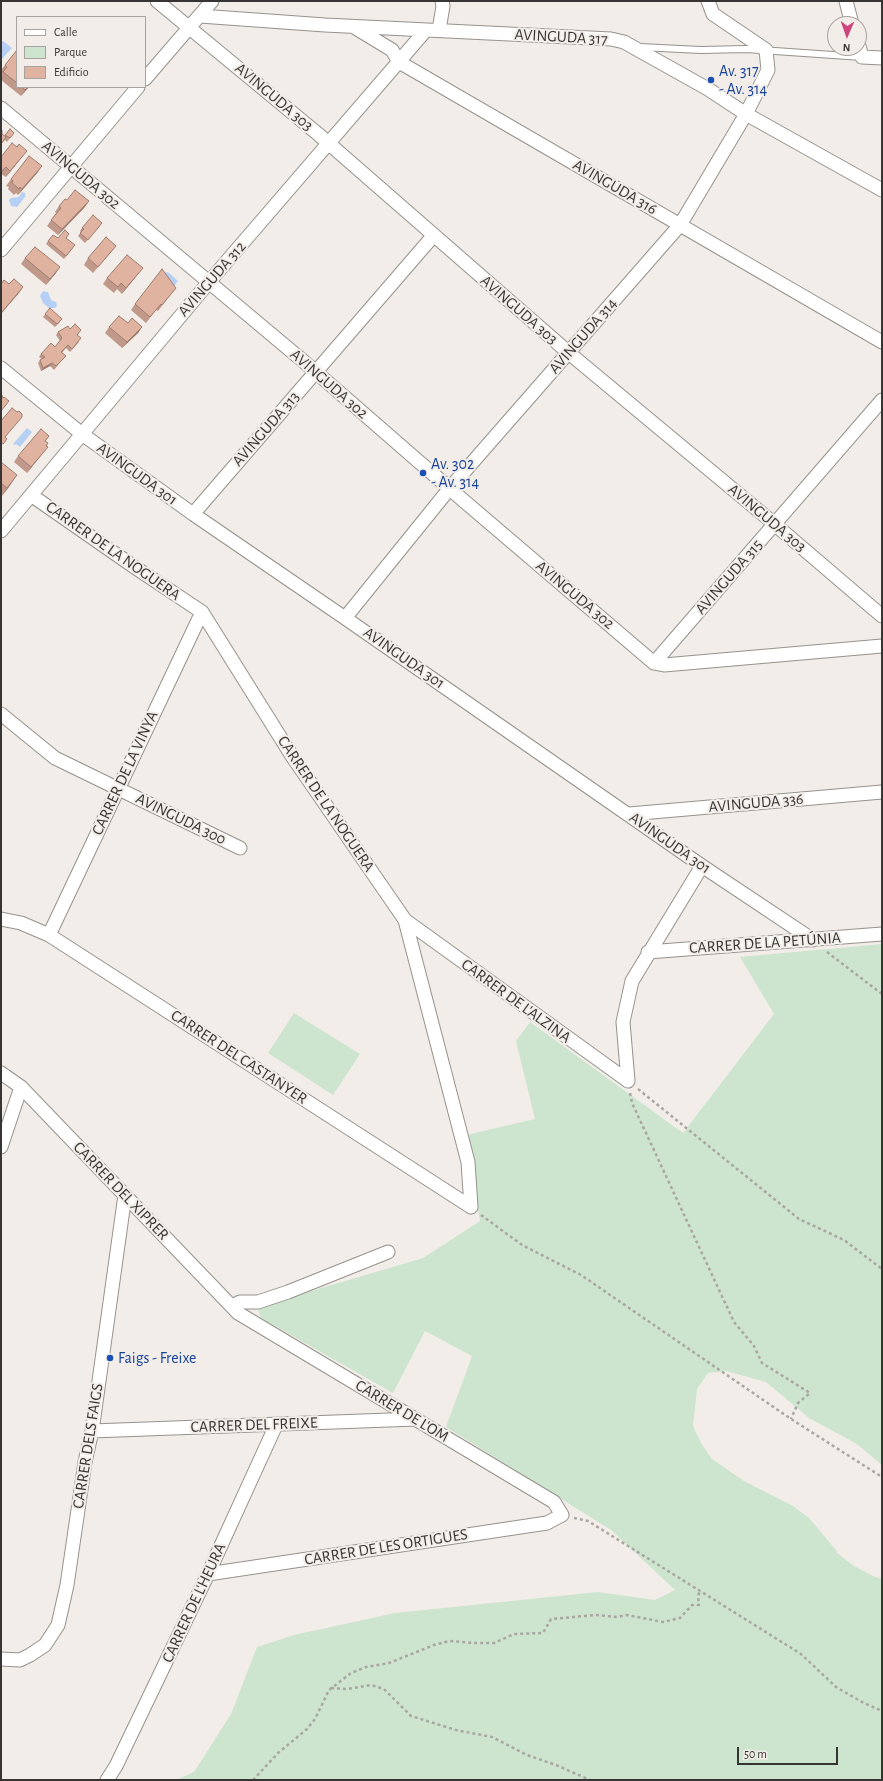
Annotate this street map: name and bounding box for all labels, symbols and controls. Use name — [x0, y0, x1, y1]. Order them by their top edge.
legend — [16, 16, 146, 88]
north arrow — [827, 16, 867, 56]
street label: AVINGUDA 317 — [514, 25, 608, 49]
text: Calle — [54, 26, 77, 38]
text: N — [843, 42, 851, 53]
text: Parque — [54, 46, 87, 58]
street label: AVINGUDA 303 — [231, 59, 317, 135]
place label: Av. 317 - Av. 314 — [719, 61, 767, 99]
text: Edificio — [54, 66, 89, 78]
marker: Av. 317 - Av. 314 — [706, 75, 716, 85]
street label: AVINGUDA 302 — [38, 137, 124, 213]
street label: AVINGUDA 316 — [569, 155, 661, 219]
street label: AVINGUDA 312 — [174, 237, 250, 321]
street label: AVINGUDA 303 — [476, 271, 562, 349]
street label: AVINGUDA 314 — [545, 294, 621, 378]
street label: AVINGUDA 302 — [286, 345, 372, 423]
street label: AVINGUDA 313 — [228, 388, 304, 470]
street label: AVINGUDA 301 — [93, 438, 181, 510]
place label: Av. 302 - Av. 314 — [431, 454, 479, 492]
marker: Av. 302 - Av. 314 — [418, 468, 428, 478]
street label: AVINGUDA 303 — [724, 480, 810, 556]
street label: CARRER DE LA NOGUERA — [42, 497, 184, 605]
street label: AVINGUDA 315 — [691, 536, 767, 618]
street label: AVINGUDA 302 — [532, 557, 618, 633]
street label: AVINGUDA 301 — [360, 623, 448, 693]
street label: CARRER DE LA VINYA — [88, 708, 162, 838]
street label: CARRER DE LA NOGUERA — [273, 732, 379, 876]
street label: AVINGUDA 300 — [133, 789, 229, 849]
street label: AVINGUDA 336 — [708, 789, 804, 817]
street label: AVINGUDA 301 — [626, 808, 714, 878]
street label: CARRER DE LA PETÚNIA — [688, 928, 842, 958]
street label: CARRER DE L'ALZINA — [457, 955, 575, 1047]
street label: CARRER DEL CASTANYER — [167, 1006, 311, 1108]
street label: CARRER DEL XIPRER — [69, 1138, 173, 1244]
place label: Faigs - Freixe — [118, 1348, 196, 1368]
marker: Faigs - Freixe — [105, 1353, 115, 1363]
street label: CARRER DE L'OM — [352, 1376, 452, 1446]
street label: CARRER DELS FAIGS — [69, 1382, 107, 1510]
street label: CARRER DEL FREIXE — [190, 1413, 318, 1437]
street label: CARRER DE LES ORTIGUES — [303, 1525, 469, 1569]
street label: CARRER DE L'HEURA — [158, 1540, 230, 1666]
scale bar — [739, 1739, 840, 1765]
text: 50 m — [744, 1748, 767, 1760]

